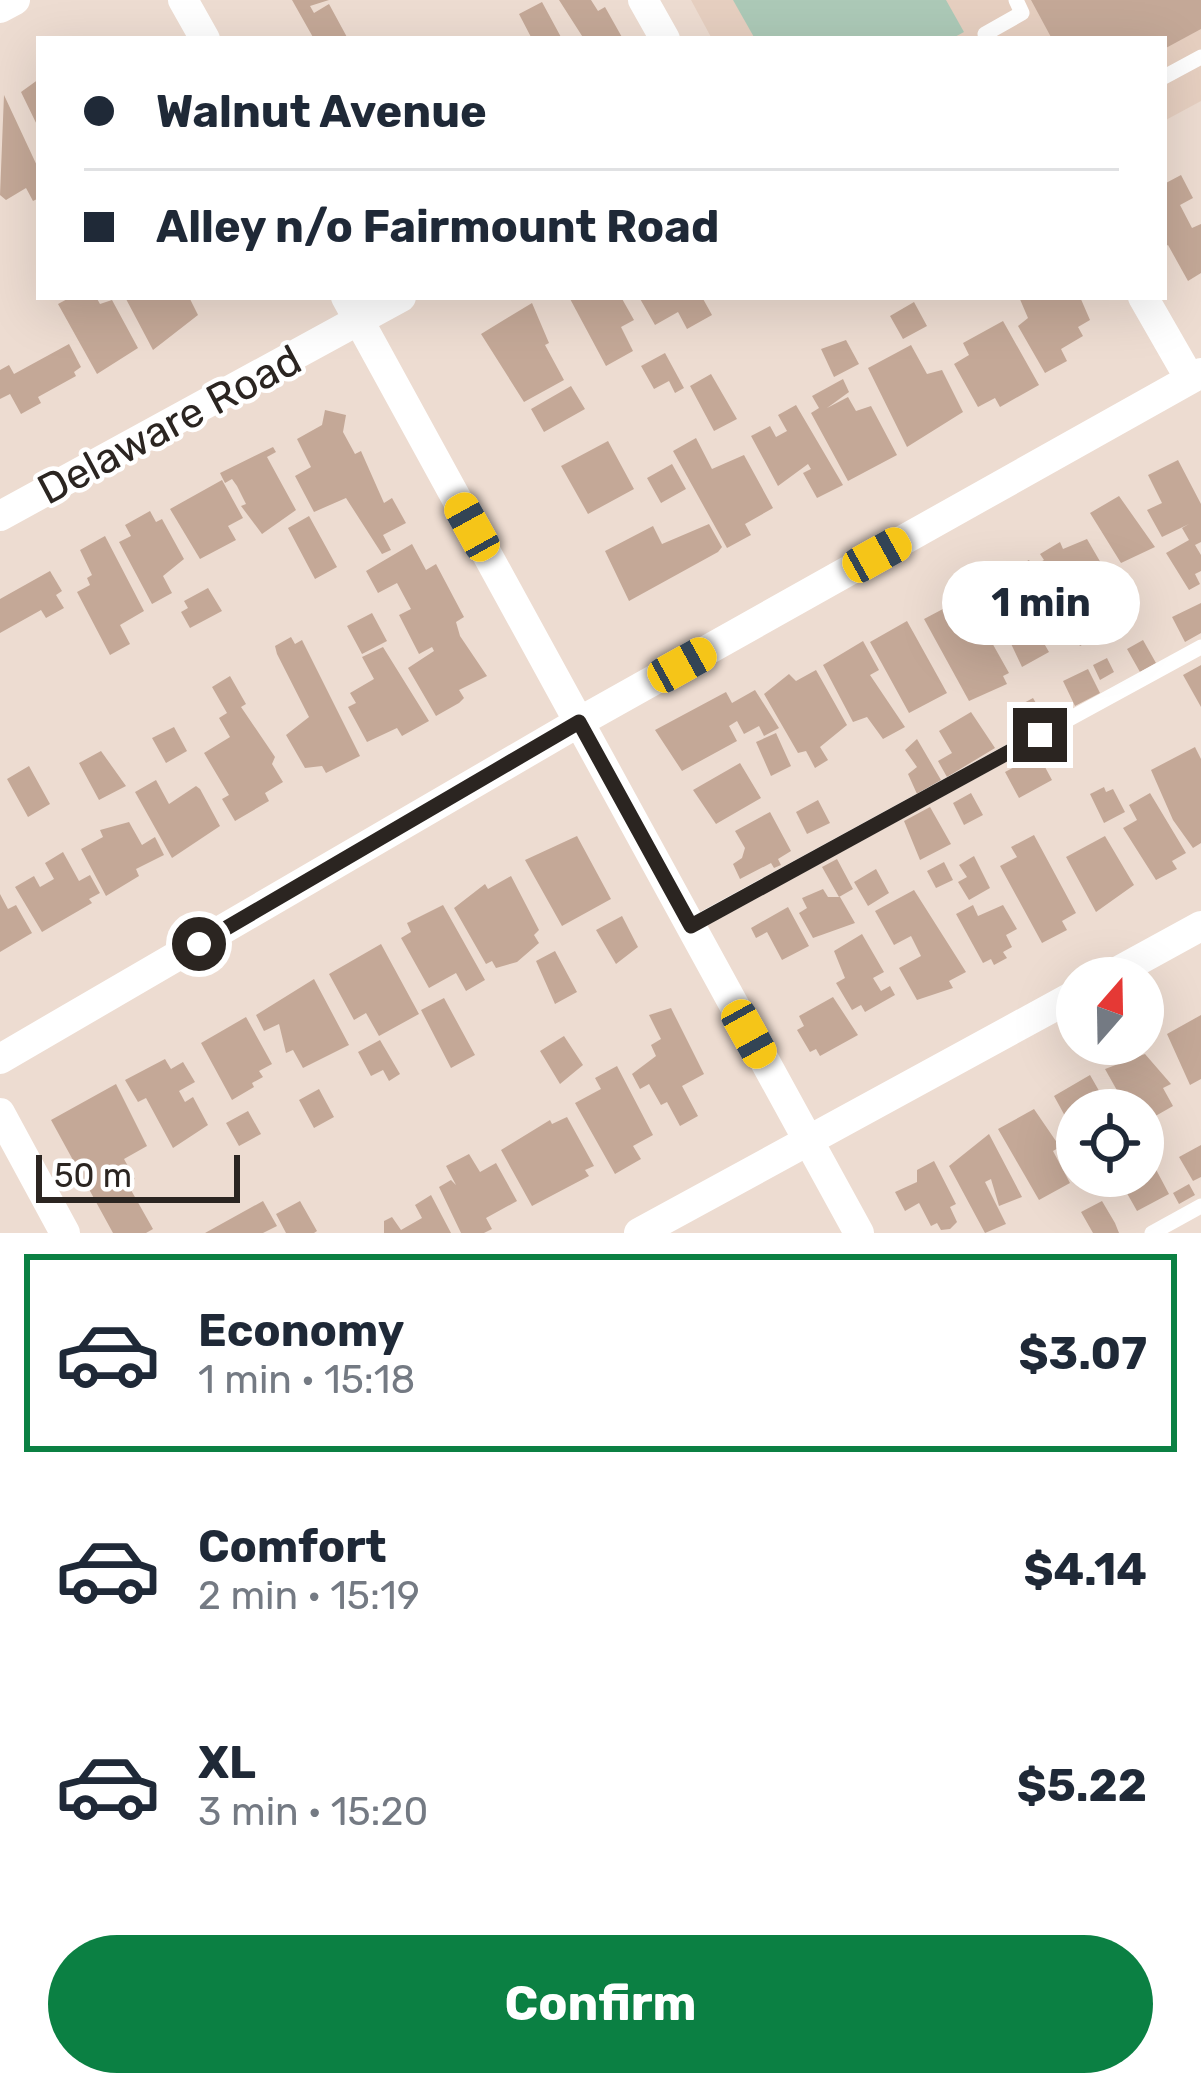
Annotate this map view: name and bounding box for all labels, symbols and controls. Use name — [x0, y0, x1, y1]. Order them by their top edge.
text: Walnut Avenue — [156, 85, 487, 138]
text: Alley n/o Fairmount Road — [156, 200, 719, 253]
street label: Delaware Road — [29, 335, 310, 515]
car — [439, 487, 505, 567]
car — [837, 522, 917, 588]
callout: 1 min — [941, 561, 1139, 645]
text: 1 min — [991, 580, 1091, 626]
car — [642, 632, 722, 698]
route end — [1013, 708, 1067, 762]
route start — [172, 917, 226, 971]
north arrow — [1056, 957, 1164, 1065]
map controls — [1056, 957, 1164, 1197]
car — [716, 994, 782, 1074]
button: locate — [1056, 1089, 1164, 1197]
scale bar — [36, 1149, 240, 1202]
text: 50 m — [54, 1156, 132, 1195]
icon: car — [54, 1299, 162, 1407]
text: Economy — [198, 1304, 404, 1357]
text: $3.07 — [1018, 1327, 1147, 1380]
text: 1 min · 15:18 — [198, 1357, 415, 1403]
icon: car — [54, 1515, 162, 1623]
text: Comfort — [198, 1520, 387, 1573]
text: $4.14 — [1024, 1543, 1147, 1596]
text: 2 min · 15:19 — [198, 1573, 420, 1619]
icon: car — [54, 1731, 162, 1839]
text: XL — [198, 1736, 256, 1789]
text: $5.22 — [1017, 1759, 1147, 1812]
text: 3 min · 15:20 — [198, 1789, 428, 1835]
button: Confirm — [48, 1935, 1153, 2073]

